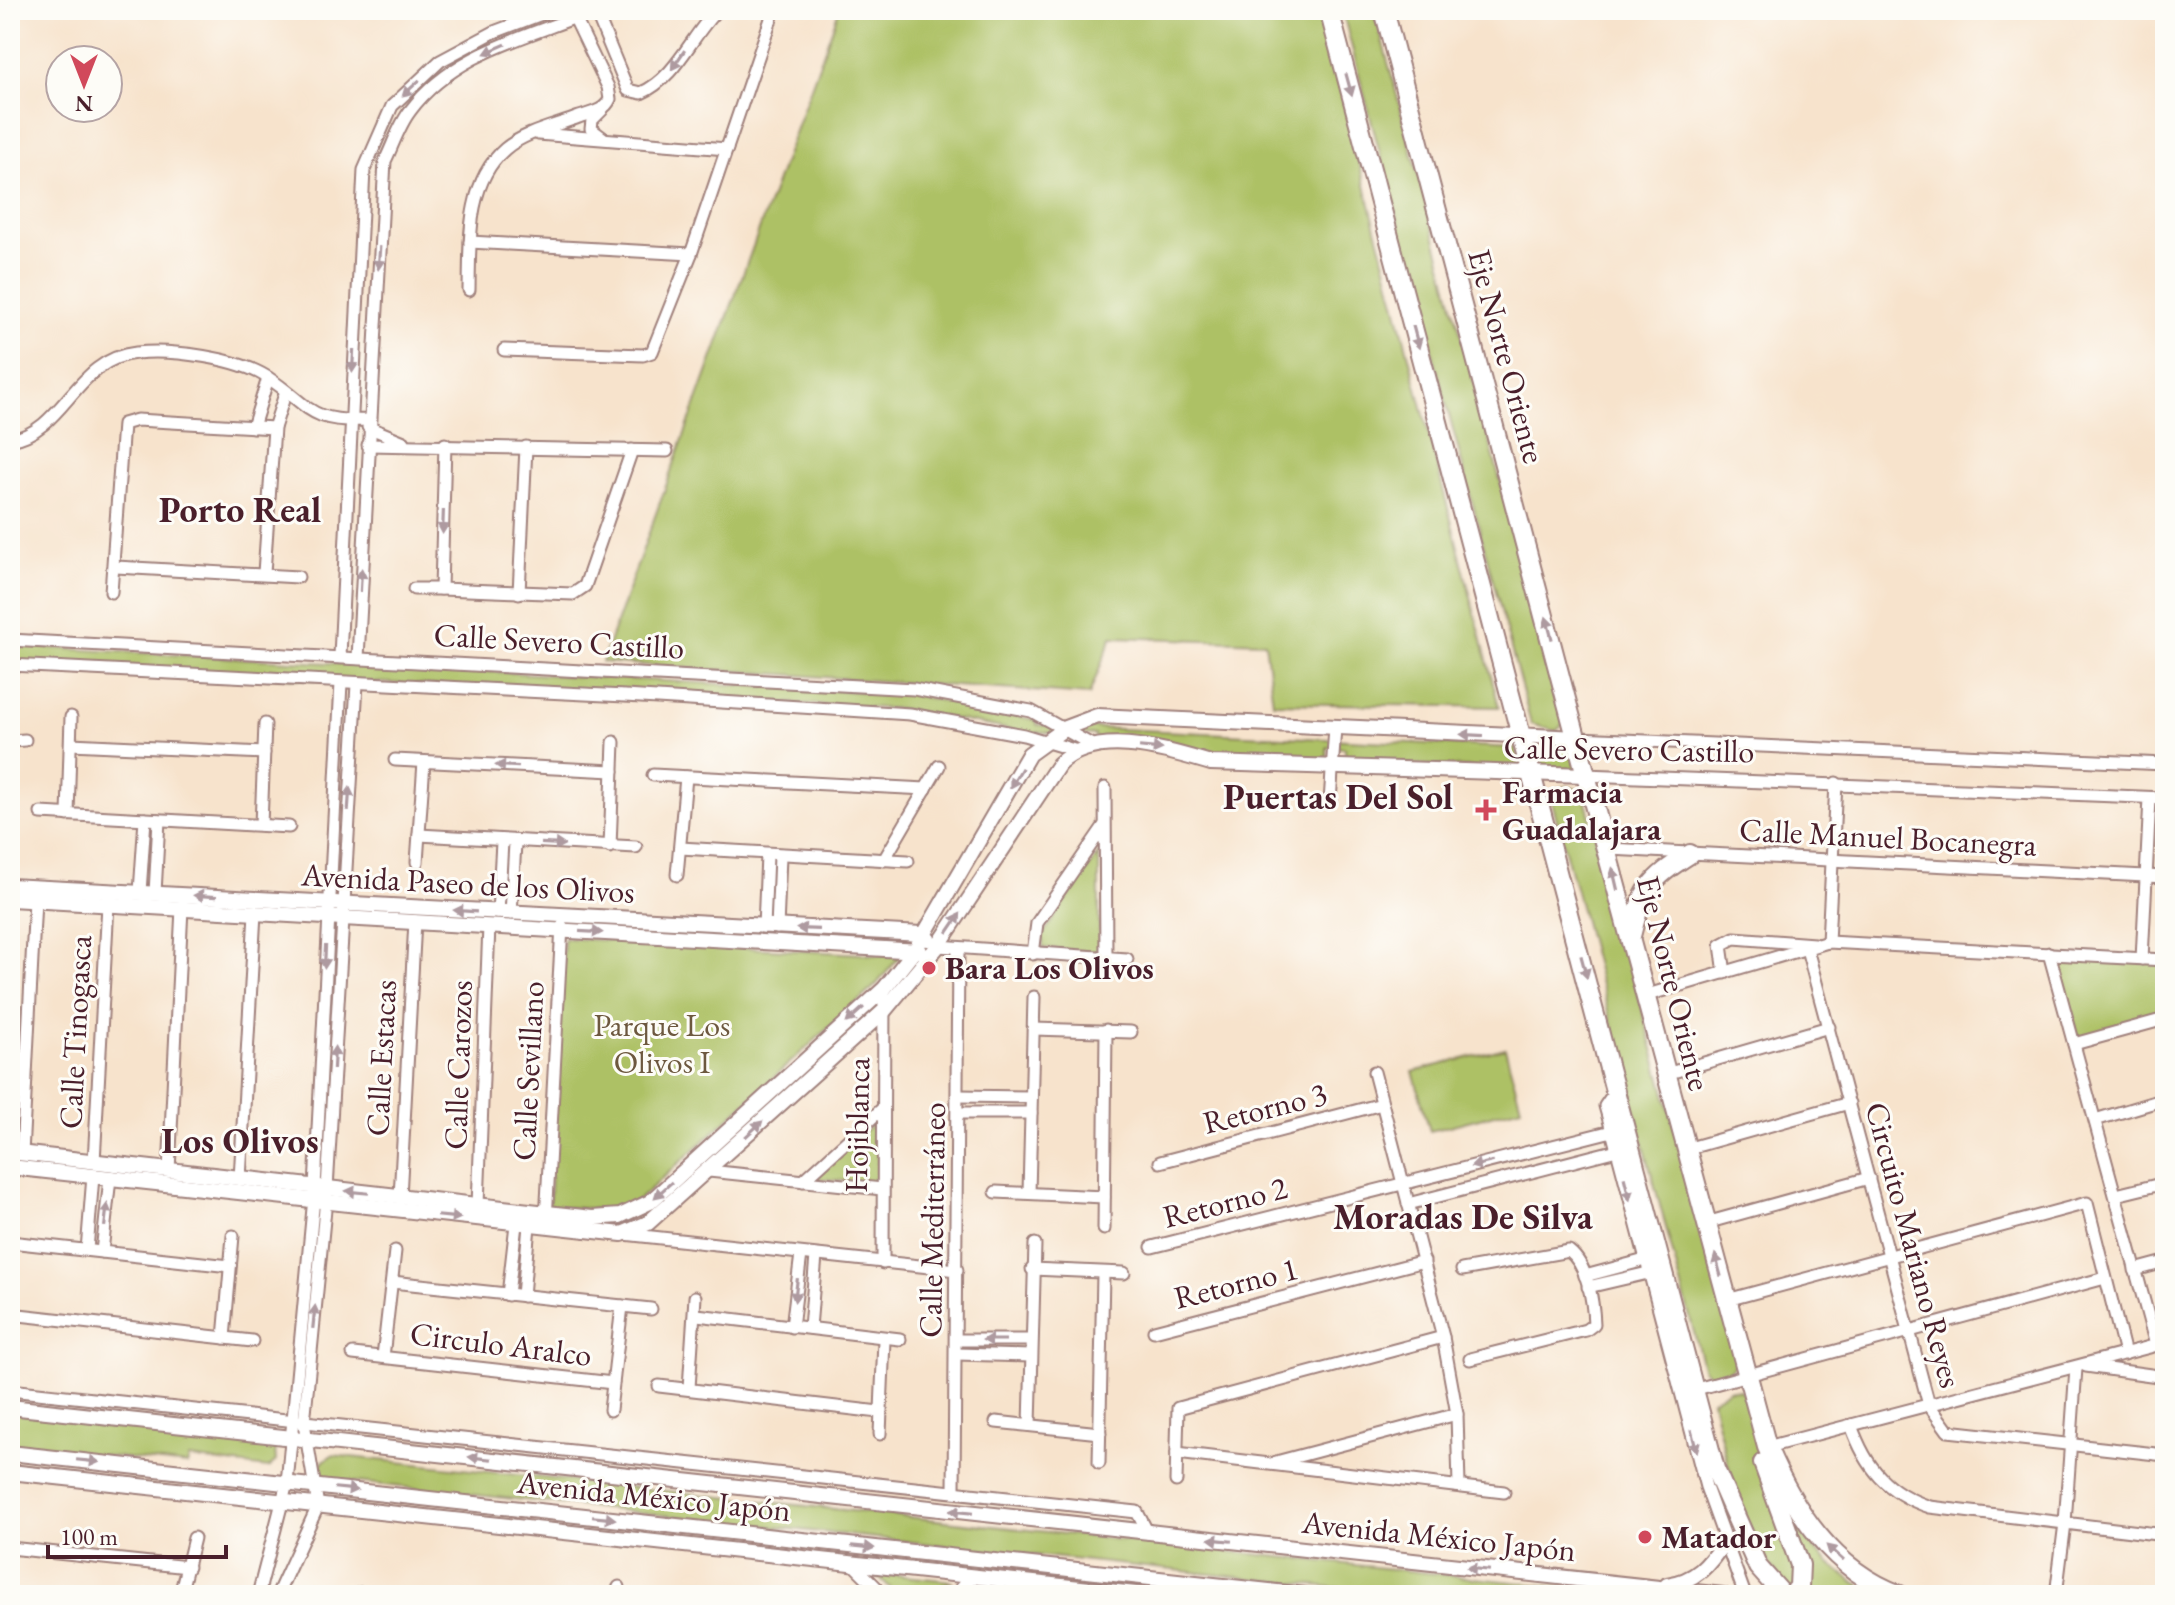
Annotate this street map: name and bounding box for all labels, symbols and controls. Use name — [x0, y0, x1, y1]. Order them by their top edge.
one-way arrow — [483, 42, 507, 55]
north arrow — [44, 44, 124, 124]
one-way arrow — [671, 49, 686, 71]
one-way arrow — [1343, 74, 1356, 98]
one-way arrow — [402, 78, 421, 96]
text: N — [75, 89, 93, 118]
street label: Eje Norte Oriente — [1458, 244, 1556, 468]
one-way arrow — [372, 246, 385, 271]
one-way arrow — [1410, 324, 1422, 349]
one-way arrow — [346, 349, 359, 374]
district label: Porto Real — [159, 486, 321, 533]
one-way arrow — [436, 510, 449, 535]
one-way arrow — [355, 567, 368, 592]
street label: Calle Severo Castillo — [433, 613, 685, 669]
one-way arrow — [1542, 615, 1554, 640]
street label: Calle Severo Castillo — [1503, 726, 1755, 772]
one-way arrow — [1459, 728, 1484, 741]
one-way arrow — [1139, 742, 1164, 755]
one-way arrow — [494, 759, 519, 772]
one-way arrow — [1009, 766, 1023, 789]
place label: Farmacia Guadalajara — [1502, 771, 1662, 850]
district label: Puertas Del Sol — [1223, 773, 1453, 820]
one-way arrow — [343, 786, 356, 811]
marker: Farmacia Guadalajara — [1477, 801, 1495, 819]
street label: Calle Manuel Bocanegra — [1738, 808, 2038, 866]
one-way arrow — [541, 838, 566, 851]
street label: Avenida Paseo de los Olivos — [299, 853, 636, 913]
one-way arrow — [1608, 866, 1621, 891]
street label: Eje Norte Oriente — [1627, 871, 1721, 1095]
one-way arrow — [192, 889, 217, 902]
one-way arrow — [452, 904, 477, 917]
one-way arrow — [946, 912, 961, 933]
one-way arrow — [795, 923, 820, 936]
one-way arrow — [579, 926, 604, 939]
street label: Calle Tinogasca — [49, 934, 101, 1130]
one-way arrow — [319, 945, 332, 970]
place label: Bara Los Olivos — [945, 947, 1154, 989]
one-way arrow — [1578, 954, 1590, 979]
marker: Bara Los Olivos — [920, 959, 938, 977]
street label: Calle Estacas — [356, 979, 406, 1137]
street label: Calle Carozos — [434, 980, 482, 1150]
street label: Calle Sevillano — [502, 980, 554, 1162]
park label: Parque Los Olivos I — [594, 1004, 730, 1083]
one-way arrow — [846, 1005, 865, 1023]
one-way arrow — [328, 1045, 341, 1070]
street label: Hojiblanca — [835, 1057, 879, 1193]
street label: Retorno 3 — [1199, 1072, 1331, 1144]
street label: Circuito Mariano Reyes — [1856, 1098, 1972, 1392]
street label: Calle Mediterráneo — [909, 1102, 955, 1338]
district label: Los Olivos — [161, 1117, 319, 1164]
one-way arrow — [745, 1120, 764, 1138]
one-way arrow — [1469, 1158, 1494, 1171]
street label: Retorno 2 — [1159, 1166, 1292, 1238]
one-way arrow — [1622, 1177, 1634, 1202]
one-way arrow — [654, 1181, 674, 1198]
one-way arrow — [344, 1185, 369, 1198]
district label: Moradas De Silva — [1333, 1193, 1593, 1240]
one-way arrow — [100, 1202, 113, 1227]
one-way arrow — [437, 1210, 462, 1223]
street label: Retorno 1 — [1170, 1247, 1302, 1319]
one-way arrow — [1711, 1253, 1723, 1278]
one-way arrow — [790, 1278, 803, 1303]
one-way arrow — [308, 1304, 321, 1329]
street label: Circulo Aralco — [408, 1312, 594, 1376]
one-way arrow — [981, 1334, 1006, 1346]
one-way arrow — [1688, 1428, 1700, 1453]
one-way arrow — [467, 1451, 492, 1464]
one-way arrow — [75, 1455, 100, 1468]
street label: Avenida México Japón — [514, 1461, 793, 1531]
one-way arrow — [334, 1483, 359, 1496]
street label: Avenida México Japón — [1299, 1501, 1578, 1571]
one-way arrow — [948, 1505, 973, 1518]
scale bar — [48, 1509, 226, 1559]
one-way arrow — [592, 1512, 617, 1525]
place label: Matador — [1661, 1516, 1777, 1558]
text: 100 m — [60, 1521, 118, 1552]
marker: Matador — [1636, 1528, 1654, 1546]
one-way arrow — [1207, 1534, 1232, 1547]
one-way arrow — [851, 1540, 876, 1553]
one-way arrow — [1826, 1545, 1845, 1563]
one-way arrow — [1465, 1562, 1490, 1575]

